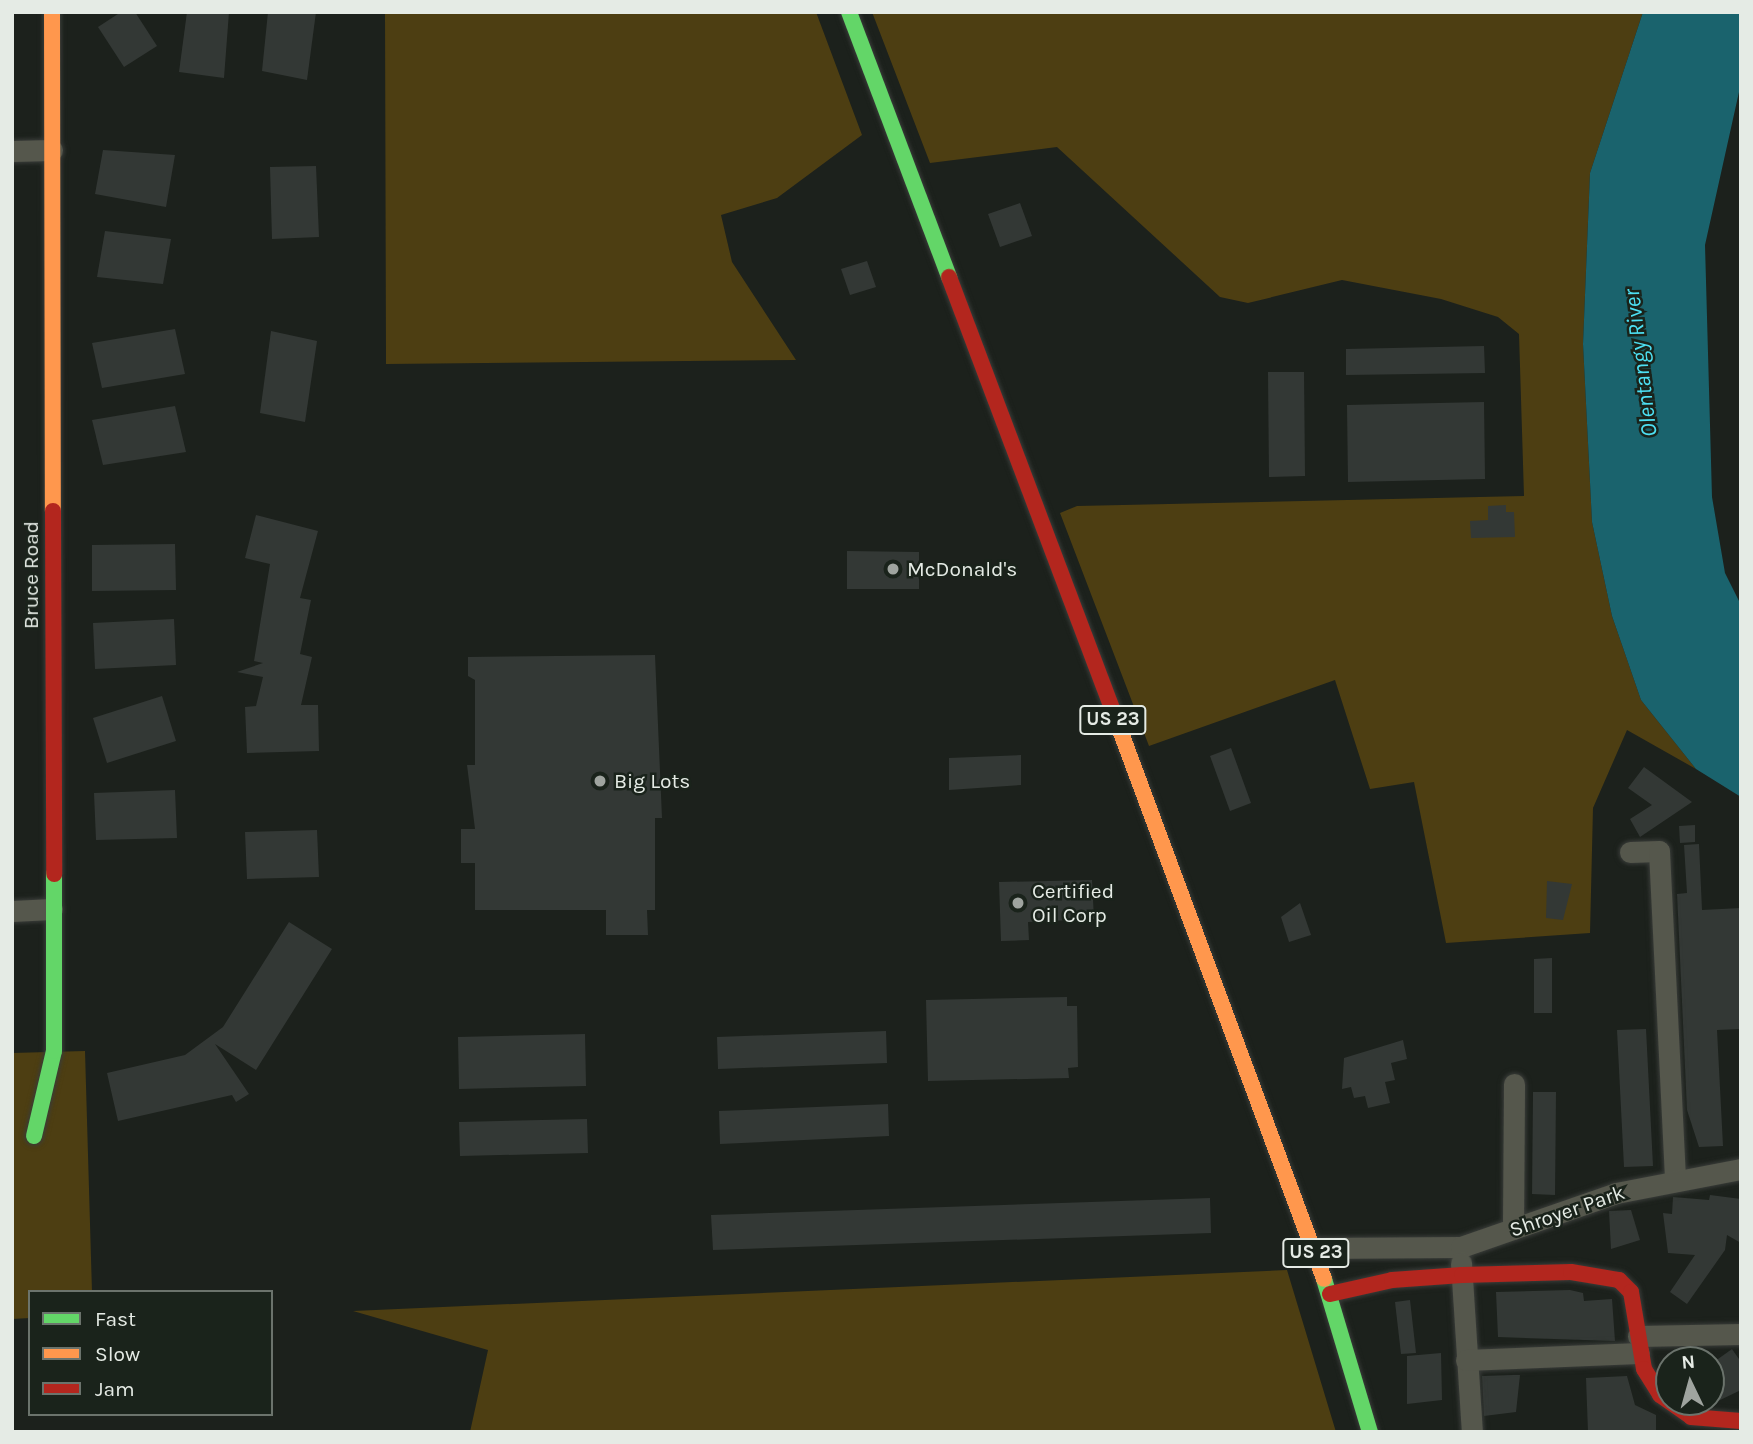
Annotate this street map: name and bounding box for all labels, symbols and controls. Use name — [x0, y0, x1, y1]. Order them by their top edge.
water label: Olentangy River — [1618, 287, 1664, 439]
street label: Bruce Road — [18, 521, 44, 629]
place label: McDonald's — [907, 556, 1017, 582]
marker: McDonald's — [885, 561, 901, 577]
road number: US 23 — [1078, 705, 1148, 736]
place label: Big Lots — [614, 768, 690, 794]
marker: Big Lots — [592, 773, 608, 789]
place label: Certified Oil Corp — [1032, 878, 1114, 928]
marker: Certified Oil Corp — [1010, 895, 1026, 911]
street label: Shroyer Park — [1506, 1180, 1628, 1242]
road number: US 23 — [1281, 1238, 1351, 1268]
legend — [28, 1290, 273, 1416]
text: Fast — [95, 1307, 136, 1331]
text: Slow — [95, 1342, 140, 1366]
north arrow — [1655, 1346, 1725, 1416]
text: N — [1681, 1351, 1696, 1374]
text: Jam — [95, 1377, 135, 1401]

